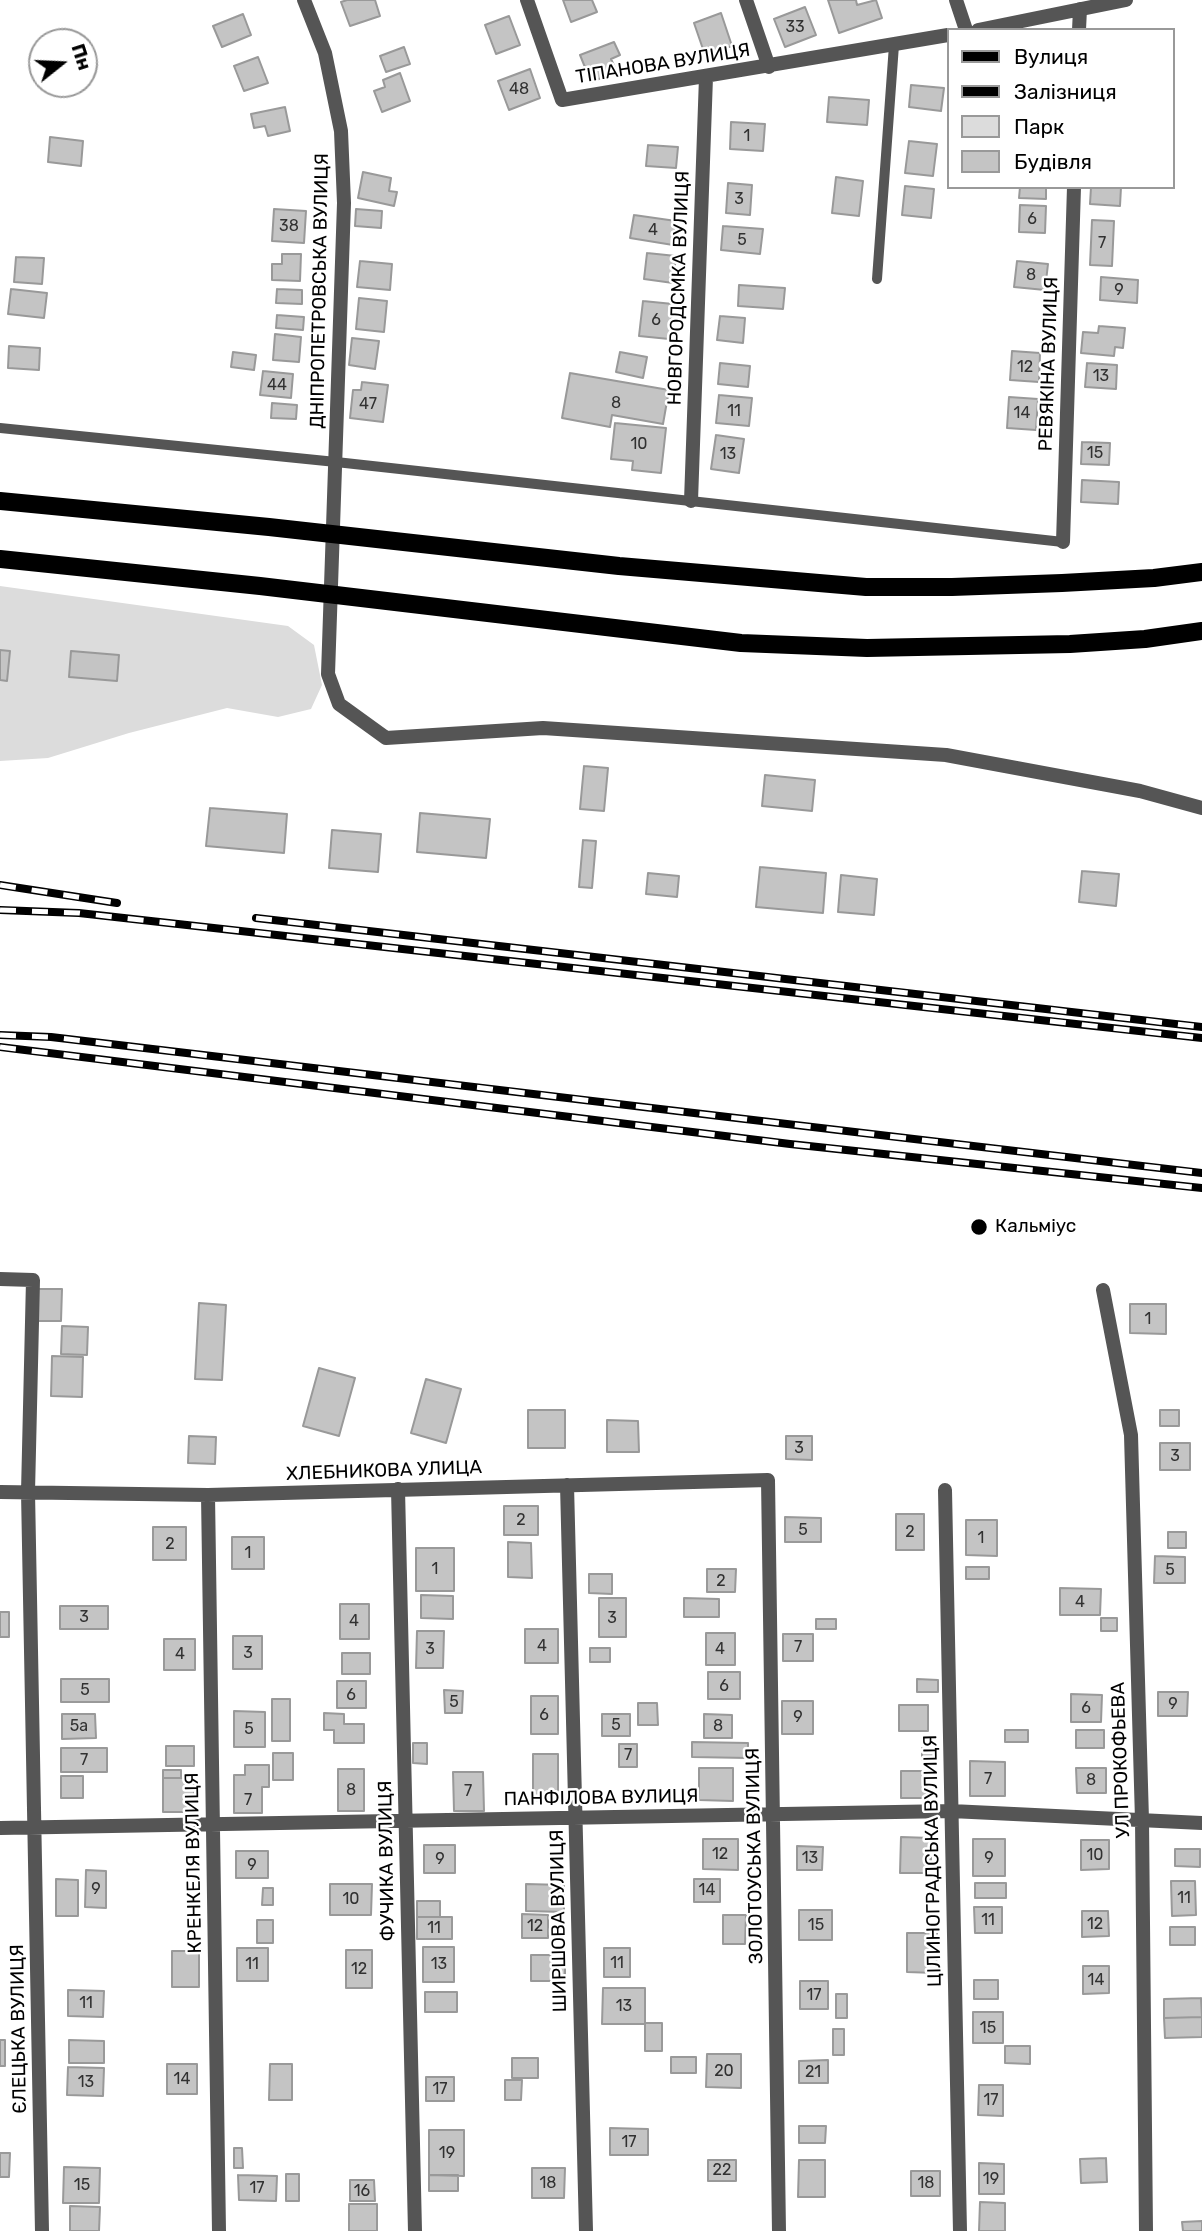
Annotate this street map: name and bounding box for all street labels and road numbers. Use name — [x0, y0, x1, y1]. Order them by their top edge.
street label: ТІПАНОВА ВУЛИЦЯ — [574, 39, 752, 89]
street label: ДНІПРОПЕТРОВСЬКА ВУЛИЦЯ — [306, 153, 334, 429]
street label: НОВГОРОДСMКА ВУЛИЦЯ — [664, 170, 694, 406]
street label: РЕВЯКIНА ВУЛИЦЯ — [1035, 276, 1063, 452]
street label: ХЛЕБНИКОВА УЛИЦА — [286, 1456, 482, 1486]
street label: УЛ ПРОКОФЬЕВА — [1107, 1682, 1135, 1838]
street label: ЦІЛИНОГРАДСЬКА ВУЛИЦЯ — [919, 1735, 947, 1987]
street label: ЗОЛОТОУСЬКА ВУЛИЦЯ — [742, 1748, 768, 1964]
street label: КРЕНКЕЛЯ ВУЛИЦЯ — [181, 1772, 207, 1954]
street label: ФУЧИКА ВУЛИЦЯ — [374, 1780, 400, 1942]
street label: ПАНФІЛОВА ВУЛИЦЯ — [503, 1785, 699, 1811]
street label: ШИРШОВА ВУЛИЦЯ — [546, 1829, 572, 2013]
street label: ЄЛЕЦЬКА ВУЛИЦЯ — [6, 1944, 32, 2114]

